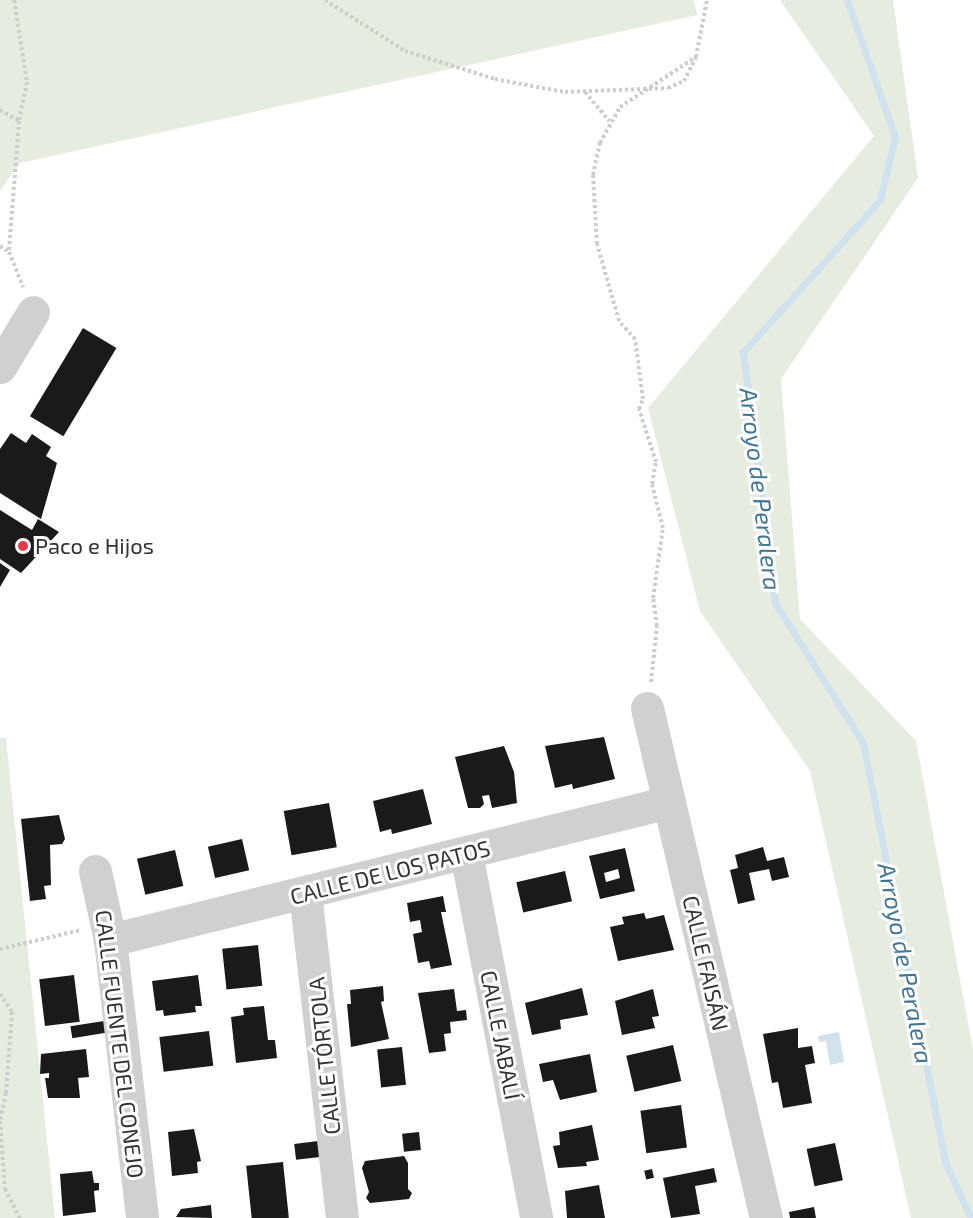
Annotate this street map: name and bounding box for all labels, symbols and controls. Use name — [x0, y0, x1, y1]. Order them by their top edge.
water label: Arroyo de Peralera — [734, 386, 788, 592]
place label: Paco e Hijos — [35, 533, 154, 559]
marker: Paco e Hijos — [16, 539, 30, 553]
street label: CALLE DE LOS PATOS — [287, 834, 493, 910]
water label: Arroyo de Peralera — [872, 860, 940, 1066]
street label: CALLE FAISÁN — [678, 893, 734, 1033]
street label: CALLE FUENTE DEL CONEJO — [90, 908, 150, 1180]
street label: CALLE JABALÍ — [475, 968, 527, 1102]
street label: CALLE TÓRTOLA — [303, 976, 345, 1136]

